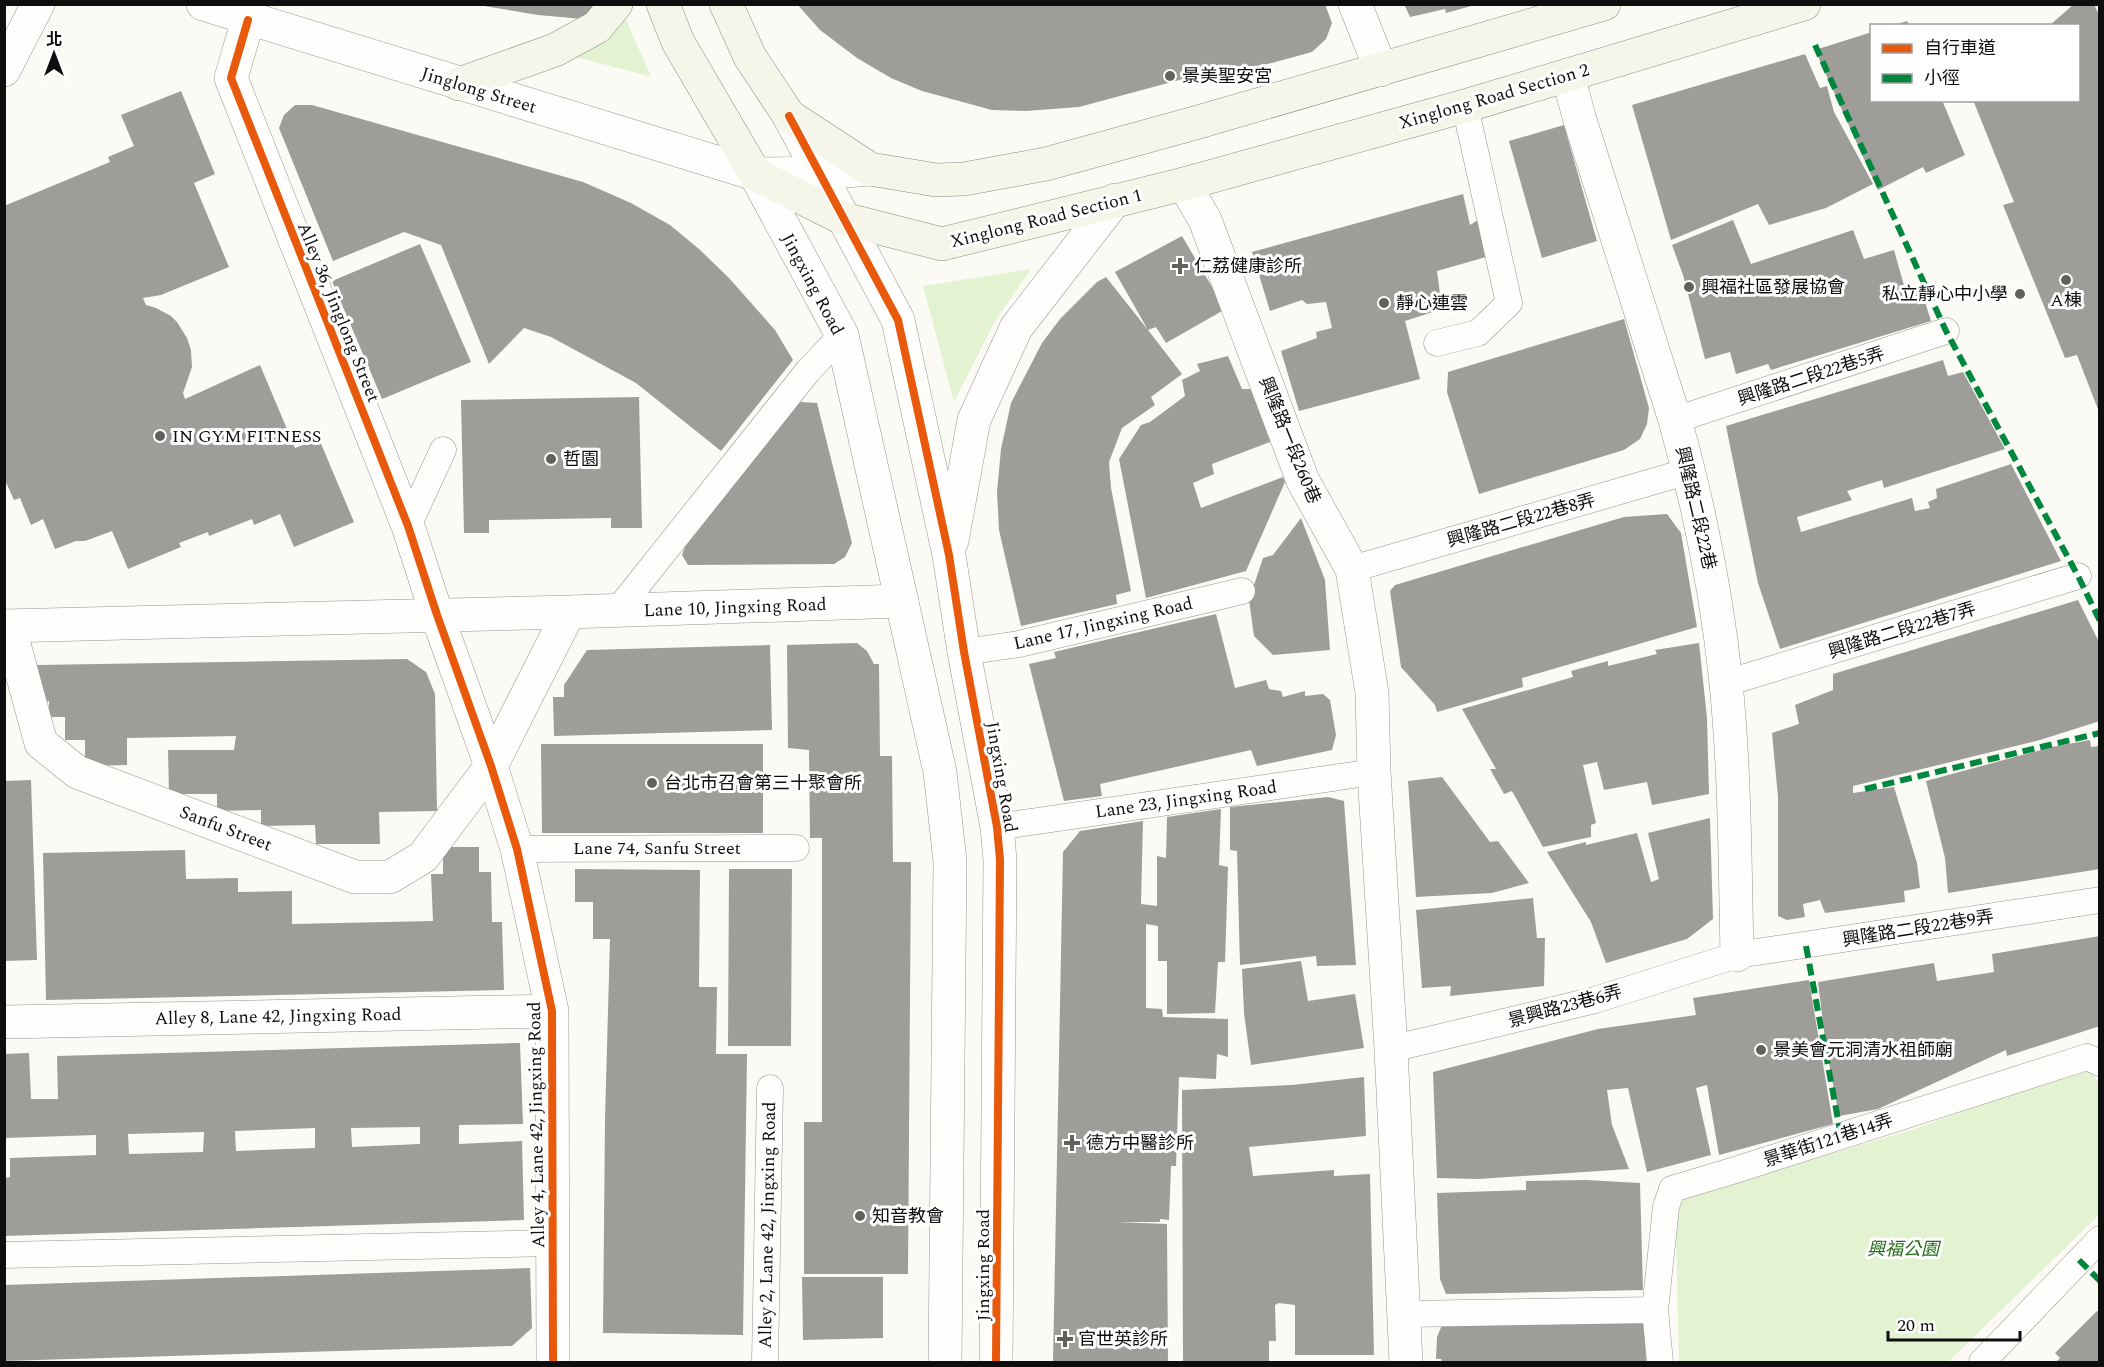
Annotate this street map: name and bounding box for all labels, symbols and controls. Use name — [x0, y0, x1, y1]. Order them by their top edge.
north arrow — [24, 24, 84, 84]
legend — [1870, 24, 2080, 102]
text: 北 — [46, 28, 62, 52]
text: 自行車道 — [1924, 35, 1996, 62]
street label: Xinglong Road Section 2 — [1396, 56, 1592, 137]
street label: Jinglong Street — [418, 60, 540, 121]
place label: 景美聖安宮 — [1182, 63, 1272, 90]
text: 小徑 — [1924, 65, 1960, 92]
marker: 景美聖安宮 — [1163, 69, 1177, 83]
street label: Xinglong Road Section 1 — [947, 182, 1145, 255]
street label: Alley 36, Jinglong Street — [290, 218, 387, 406]
street label: Jingxing Road — [774, 228, 851, 340]
place label: 仁荔健康診所 — [1194, 253, 1302, 280]
marker: 仁荔健康診所 — [1171, 257, 1189, 275]
marker: A棟 — [2059, 273, 2073, 287]
place label: 興福社區發展協會 — [1701, 274, 1845, 301]
marker: 興福社區發展協會 — [1682, 280, 1696, 294]
place label: 私立靜心中小學 — [1882, 281, 2008, 308]
marker: 私立靜心中小學 — [2013, 287, 2027, 301]
place label: A棟 — [2050, 287, 2082, 314]
place label: 靜心連雲 — [1396, 290, 1468, 317]
marker: 靜心連雲 — [1377, 296, 1391, 310]
street label: 興隆路二段22巷5弄 — [1734, 340, 1888, 413]
street label: 興隆路一段260巷 — [1252, 373, 1327, 508]
place label: IN GYM FITNESS — [172, 423, 321, 450]
marker: IN GYM FITNESS — [153, 429, 167, 443]
street label: 興隆路二段22巷 — [1668, 444, 1723, 573]
place label: 哲園 — [563, 446, 599, 473]
marker: 哲園 — [544, 452, 558, 466]
street label: 興隆路二段22巷8弄 — [1444, 486, 1598, 555]
street label: Lane 17, Jingxing Road — [1011, 590, 1195, 657]
street label: Lane 10, Jingxing Road — [643, 591, 827, 624]
street label: 興隆路二段22巷7弄 — [1825, 595, 1979, 666]
street label: Jingxing Road — [978, 719, 1025, 835]
place label: 台北市召會第三十聚會所 — [664, 770, 862, 797]
street label: Lane 23, Jingxing Road — [1093, 773, 1279, 826]
marker: 台北市召會第三十聚會所 — [645, 776, 659, 790]
street label: Sanfu Street — [176, 798, 276, 858]
street label: Lane 74, Sanfu Street — [573, 835, 741, 862]
street label: 興隆路二段22巷9弄 — [1840, 903, 1996, 954]
street label: 景興路23巷6弄 — [1505, 978, 1625, 1035]
street label: Alley 8, Lane 42, Jingxing Road — [154, 1001, 402, 1032]
street label: Alley 4, Lane 42, Jingxing Road — [521, 1001, 552, 1249]
place label: 景美會元洞清水祖師廟 — [1773, 1037, 1953, 1064]
marker: 景美會元洞清水祖師廟 — [1754, 1043, 1768, 1057]
street label: Alley 2, Lane 42, Jingxing Road — [752, 1101, 783, 1349]
street label: 景華街121巷14弄 — [1760, 1107, 1897, 1174]
place label: 德方中醫診所 — [1086, 1130, 1194, 1157]
marker: 德方中醫診所 — [1063, 1134, 1081, 1152]
place label: 知音教會 — [872, 1203, 944, 1230]
marker: 知音教會 — [853, 1209, 867, 1223]
street label: Jingxing Road — [970, 1209, 997, 1321]
park label: 興福公園 — [1867, 1236, 1942, 1263]
scale bar — [1888, 1304, 2020, 1342]
text: 20 m — [1897, 1312, 1935, 1339]
place label: 官世英診所 — [1078, 1326, 1168, 1353]
marker: 官世英診所 — [1056, 1330, 1074, 1348]

